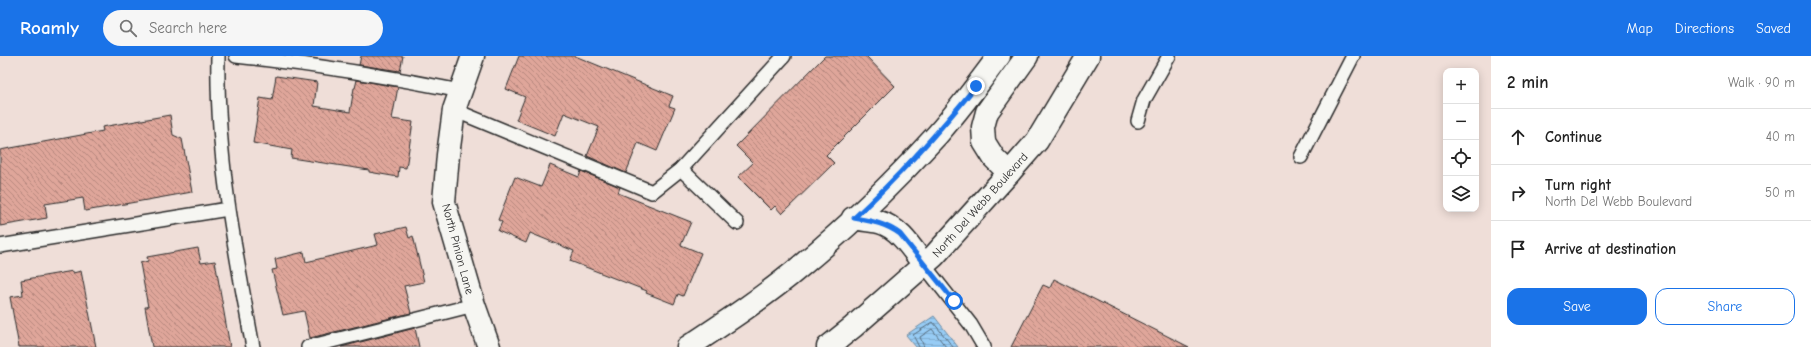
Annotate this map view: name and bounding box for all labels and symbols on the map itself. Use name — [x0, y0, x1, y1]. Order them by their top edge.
route end — [967, 77, 985, 95]
street label: North Del Webb Boulevard — [929, 150, 1031, 260]
street label: North Pinion Lane — [439, 202, 477, 296]
route start — [945, 292, 963, 310]

